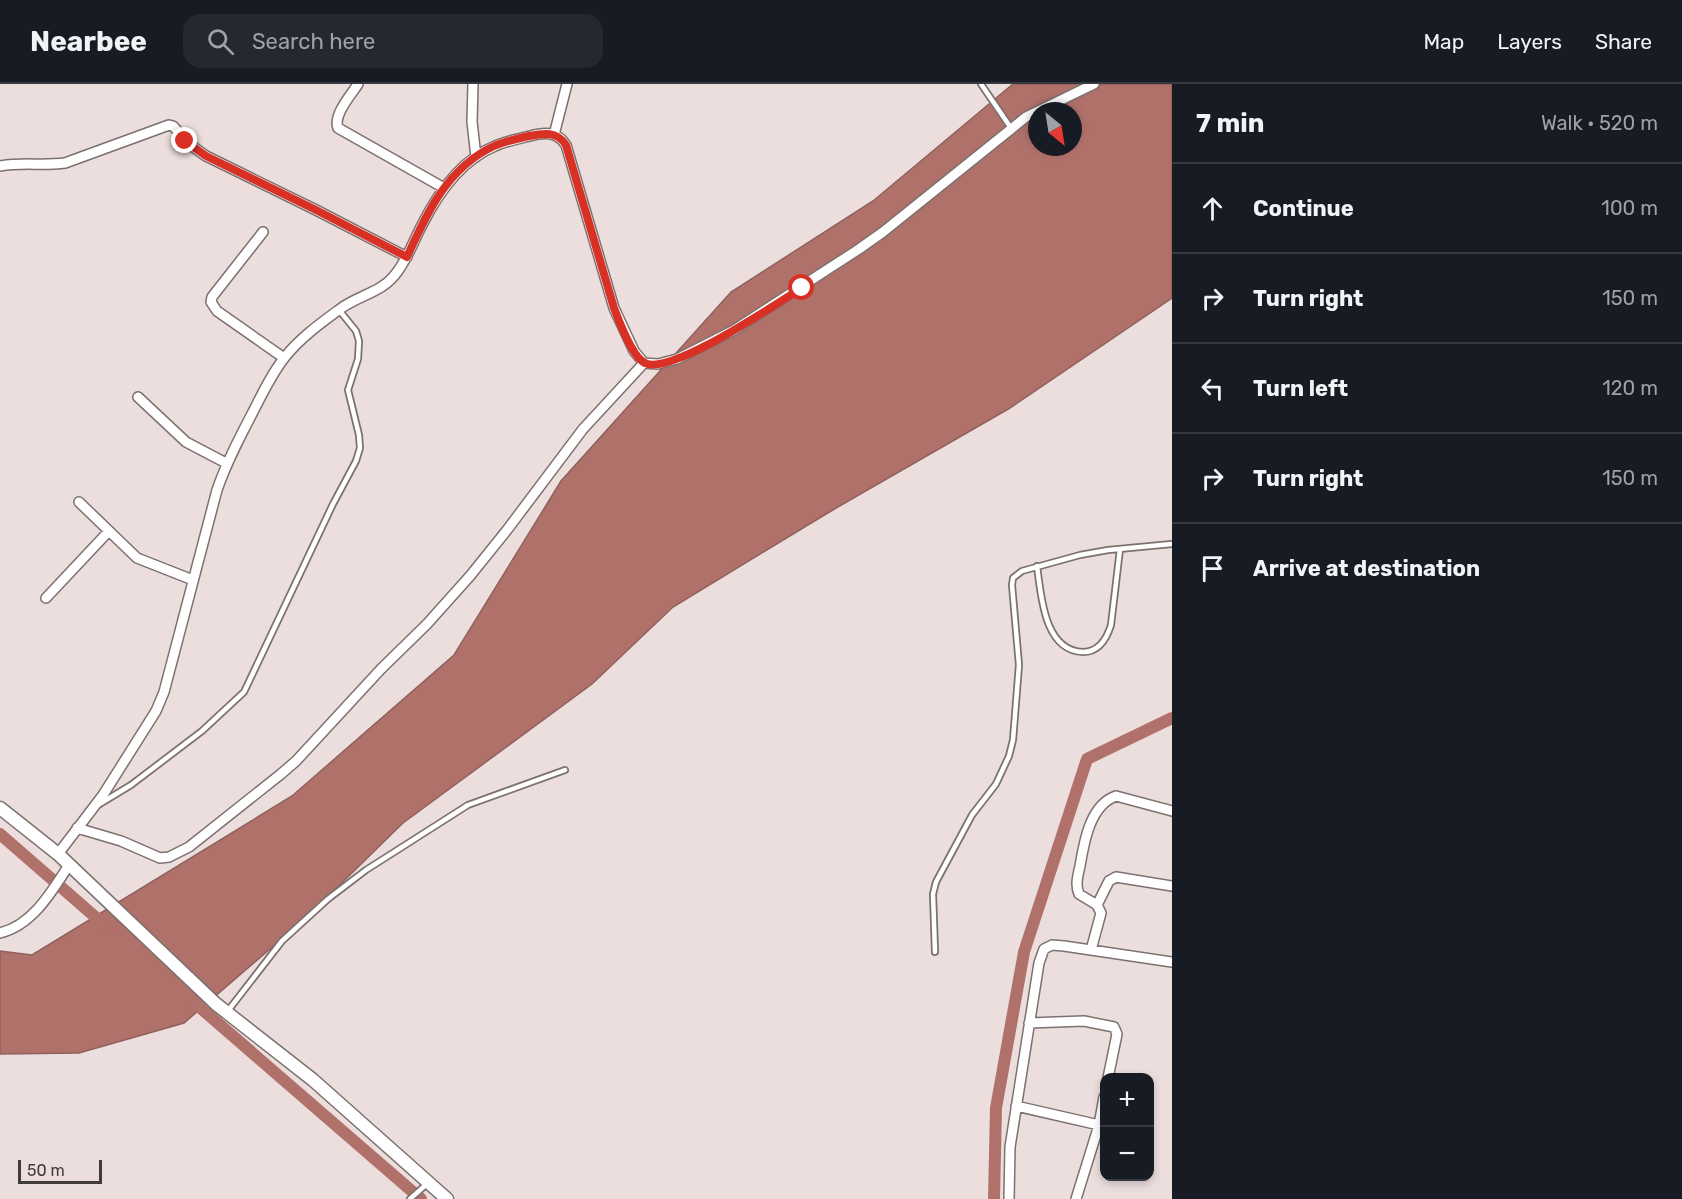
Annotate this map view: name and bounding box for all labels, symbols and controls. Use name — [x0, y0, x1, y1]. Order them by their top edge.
search box — [183, 14, 603, 68]
text: Nearbee — [30, 25, 147, 58]
icon: search — [204, 25, 237, 58]
text: Search here — [252, 28, 375, 55]
text: Map — [1423, 29, 1464, 54]
text: Layers — [1497, 29, 1562, 54]
text: Share — [1595, 29, 1652, 54]
north arrow — [1028, 102, 1082, 156]
text: 7 min — [1196, 108, 1264, 139]
text: Walk · 520 m — [1541, 111, 1658, 135]
route end — [171, 127, 197, 153]
icon: ahead — [1196, 192, 1229, 225]
text: Continue — [1253, 195, 1354, 222]
text: 100 m — [1601, 196, 1658, 220]
route start — [788, 274, 814, 300]
icon: right — [1196, 282, 1229, 315]
text: Turn right — [1253, 285, 1363, 312]
text: 150 m — [1602, 286, 1658, 310]
icon: left — [1196, 372, 1229, 405]
text: Turn left — [1253, 375, 1348, 402]
text: 120 m — [1602, 376, 1658, 400]
icon: right — [1196, 462, 1229, 495]
text: Turn right — [1253, 465, 1363, 492]
text: 150 m — [1602, 466, 1658, 490]
icon: arrive — [1196, 552, 1229, 585]
text: Arrive at destination — [1253, 555, 1480, 582]
map controls — [1100, 1073, 1154, 1181]
button: + — [1100, 1073, 1154, 1127]
button: − — [1100, 1127, 1154, 1181]
scale bar — [18, 1157, 102, 1184]
text: 50 m — [27, 1161, 65, 1180]

